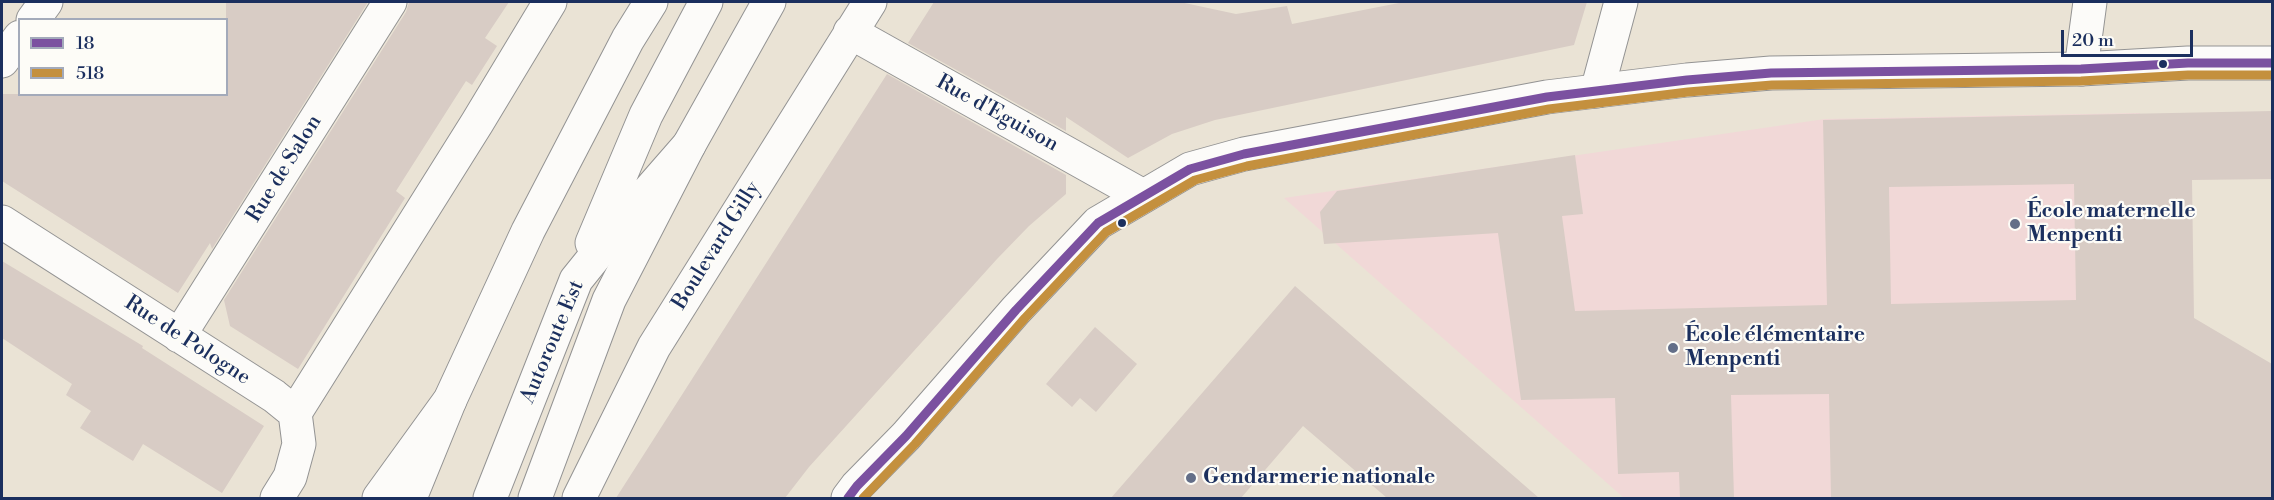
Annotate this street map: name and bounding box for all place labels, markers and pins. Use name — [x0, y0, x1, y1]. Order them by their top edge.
unlabelled marker — [2157, 58, 2169, 70]
place label: École maternelle Menpenti — [2027, 199, 2196, 249]
unlabelled marker — [1116, 217, 1128, 229]
marker: École maternelle Menpenti — [2008, 217, 2022, 231]
place label: École élémentaire Menpenti — [1685, 323, 1865, 373]
marker: École élémentaire Menpenti — [1666, 341, 1680, 355]
place label: Gendarmerie nationale — [1203, 465, 1435, 491]
marker: Gendarmerie nationale — [1184, 471, 1198, 485]

